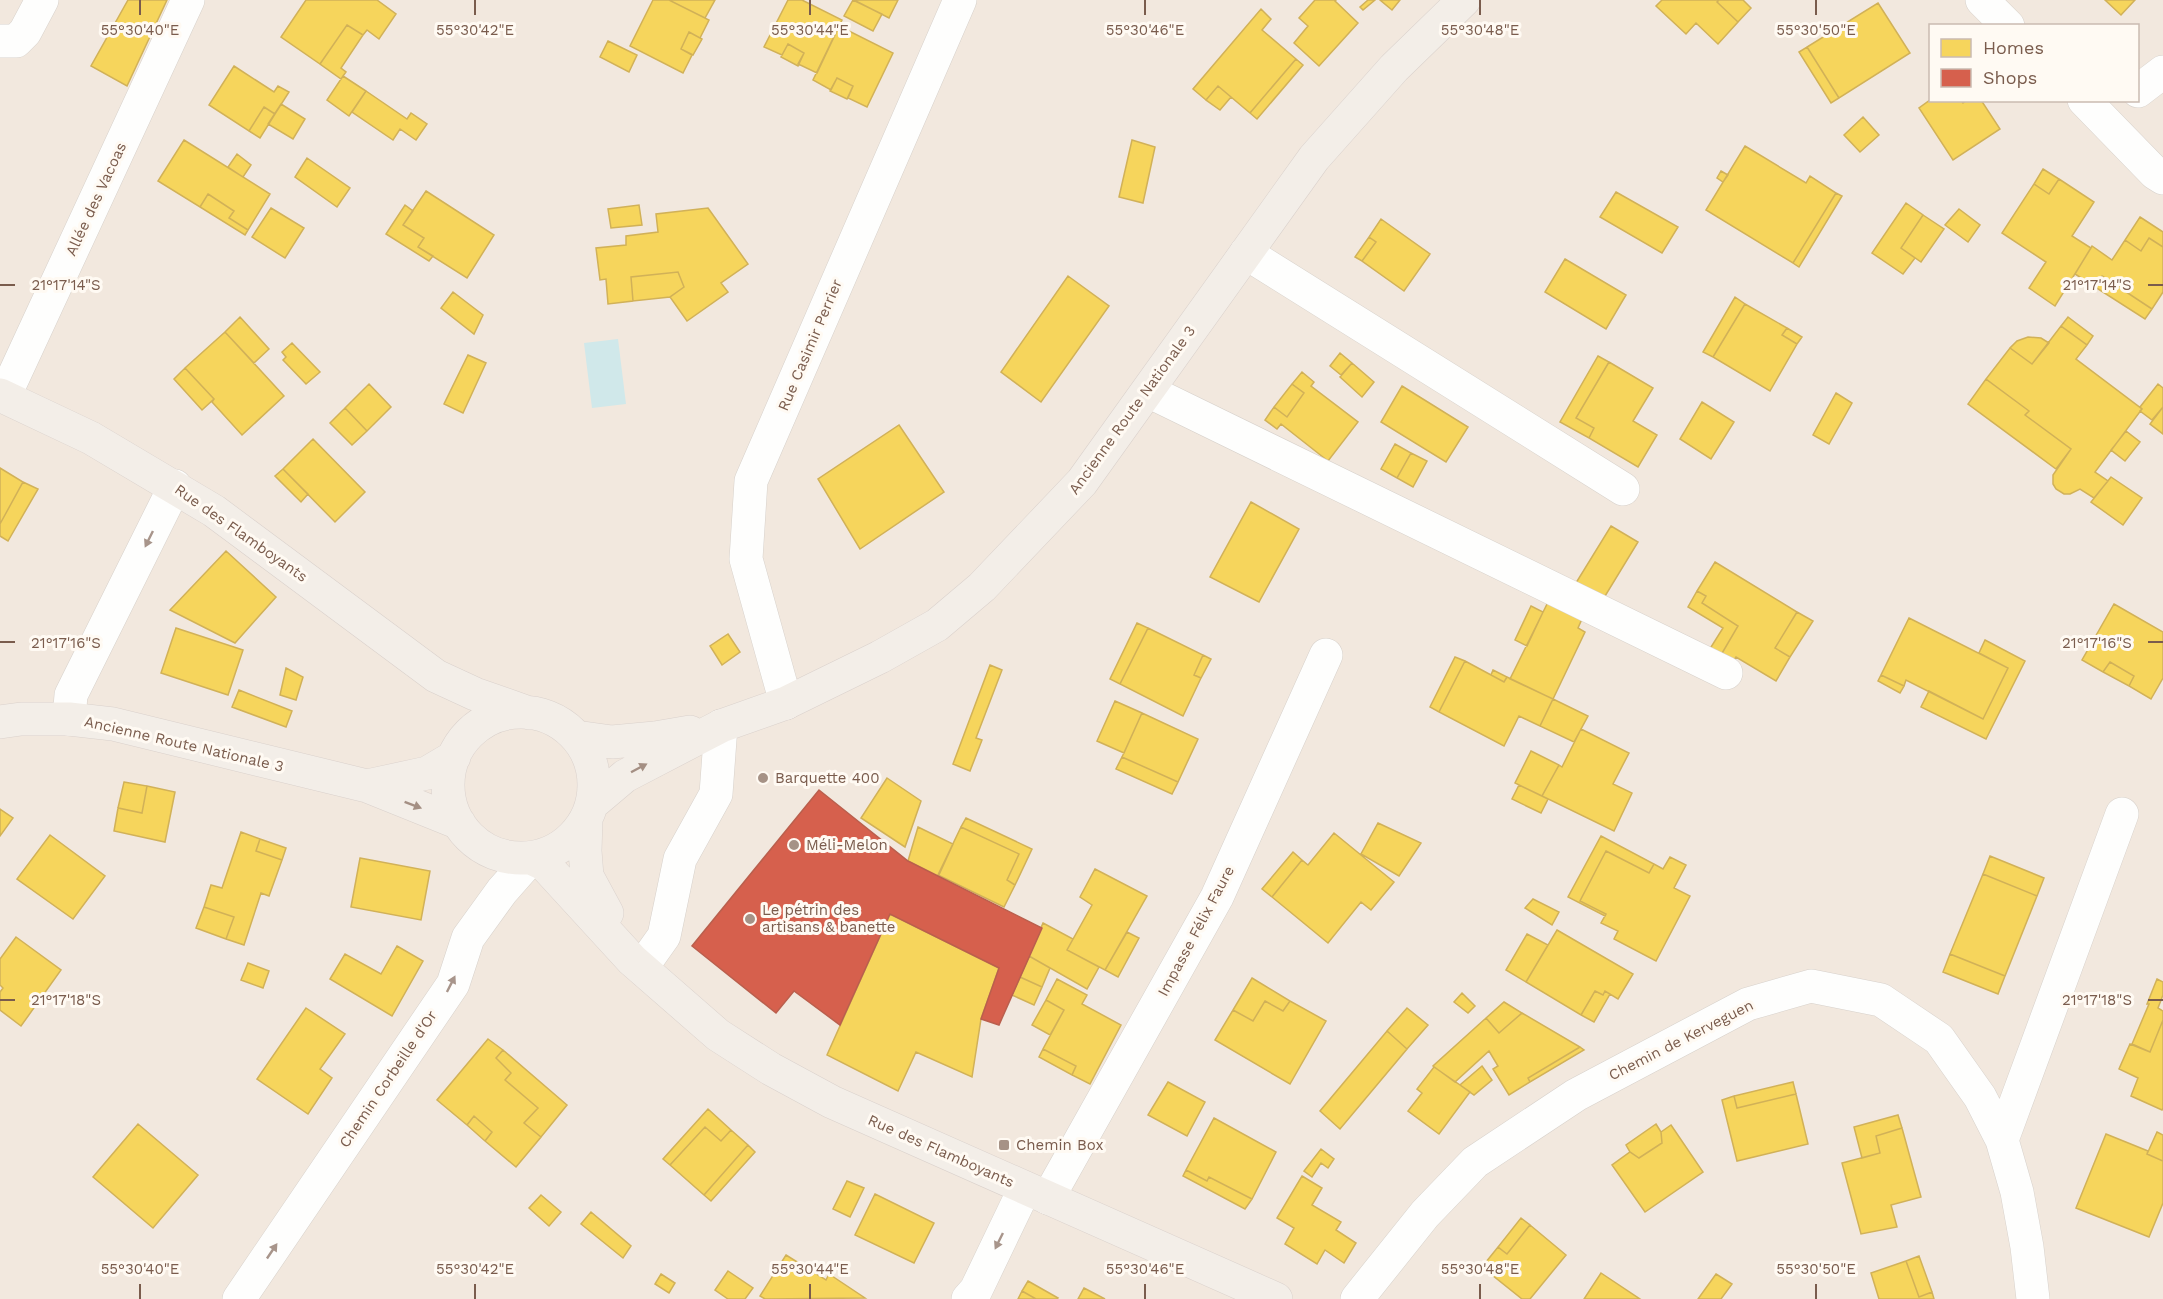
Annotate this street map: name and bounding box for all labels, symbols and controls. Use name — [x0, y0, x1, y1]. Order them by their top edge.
text: 55°30'40"E — [101, 21, 179, 39]
text: 55°30'42"E — [436, 21, 514, 39]
text: 55°30'44"E — [771, 21, 849, 39]
text: 55°30'46"E — [1106, 21, 1184, 39]
text: 55°30'48"E — [1441, 21, 1519, 39]
text: 55°30'50"E — [1776, 21, 1856, 39]
legend — [1929, 24, 2139, 102]
text: Homes — [1983, 37, 2044, 58]
text: Shops — [1983, 67, 2037, 88]
street label: Allée des Vacoas — [62, 139, 130, 259]
text: 21°17'14"S — [31, 276, 101, 294]
street label: Rue Casimir Perrier — [774, 276, 846, 414]
text: 21°17'14"S — [2062, 276, 2132, 294]
street label: Ancienne Route Nationale 3 — [1065, 322, 1199, 498]
street label: Rue des Flamboyants — [171, 480, 311, 586]
one-way arrow — [144, 530, 154, 547]
text: 21°17'16"S — [31, 634, 101, 652]
text: 21°17'16"S — [2062, 634, 2132, 652]
street label: Ancienne Route Nationale 3 — [83, 712, 285, 776]
one-way arrow — [631, 763, 648, 773]
place label: Barquette 400 — [775, 769, 879, 787]
marker: Barquette 400 — [756, 771, 770, 785]
one-way arrow — [404, 800, 422, 810]
place label: Méli-Melon — [806, 836, 888, 854]
marker: Méli-Melon — [787, 838, 801, 852]
street label: Impasse Félix Faure — [1154, 863, 1238, 999]
place label: Le pétrin des artisans & banette — [762, 901, 895, 936]
marker: Le pétrin des artisans & banette — [743, 912, 757, 926]
one-way arrow — [446, 976, 456, 993]
text: 21°17'18"S — [31, 991, 101, 1009]
text: 21°17'18"S — [2062, 991, 2132, 1009]
street label: Chemin de Kerveguen — [1606, 996, 1756, 1084]
street label: Chemin Corbeille d'Or — [335, 1007, 441, 1151]
street label: Rue des Flamboyants — [865, 1111, 1017, 1191]
place label: Chemin Box — [1016, 1136, 1103, 1154]
marker: Chemin Box — [997, 1138, 1011, 1152]
one-way arrow — [995, 1232, 1004, 1249]
one-way arrow — [266, 1243, 278, 1259]
text: 55°30'40"E — [101, 1260, 179, 1278]
text: 55°30'42"E — [436, 1260, 514, 1278]
text: 55°30'44"E — [771, 1260, 849, 1278]
text: 55°30'46"E — [1106, 1260, 1184, 1278]
text: 55°30'48"E — [1441, 1260, 1519, 1278]
text: 55°30'50"E — [1776, 1260, 1856, 1278]

